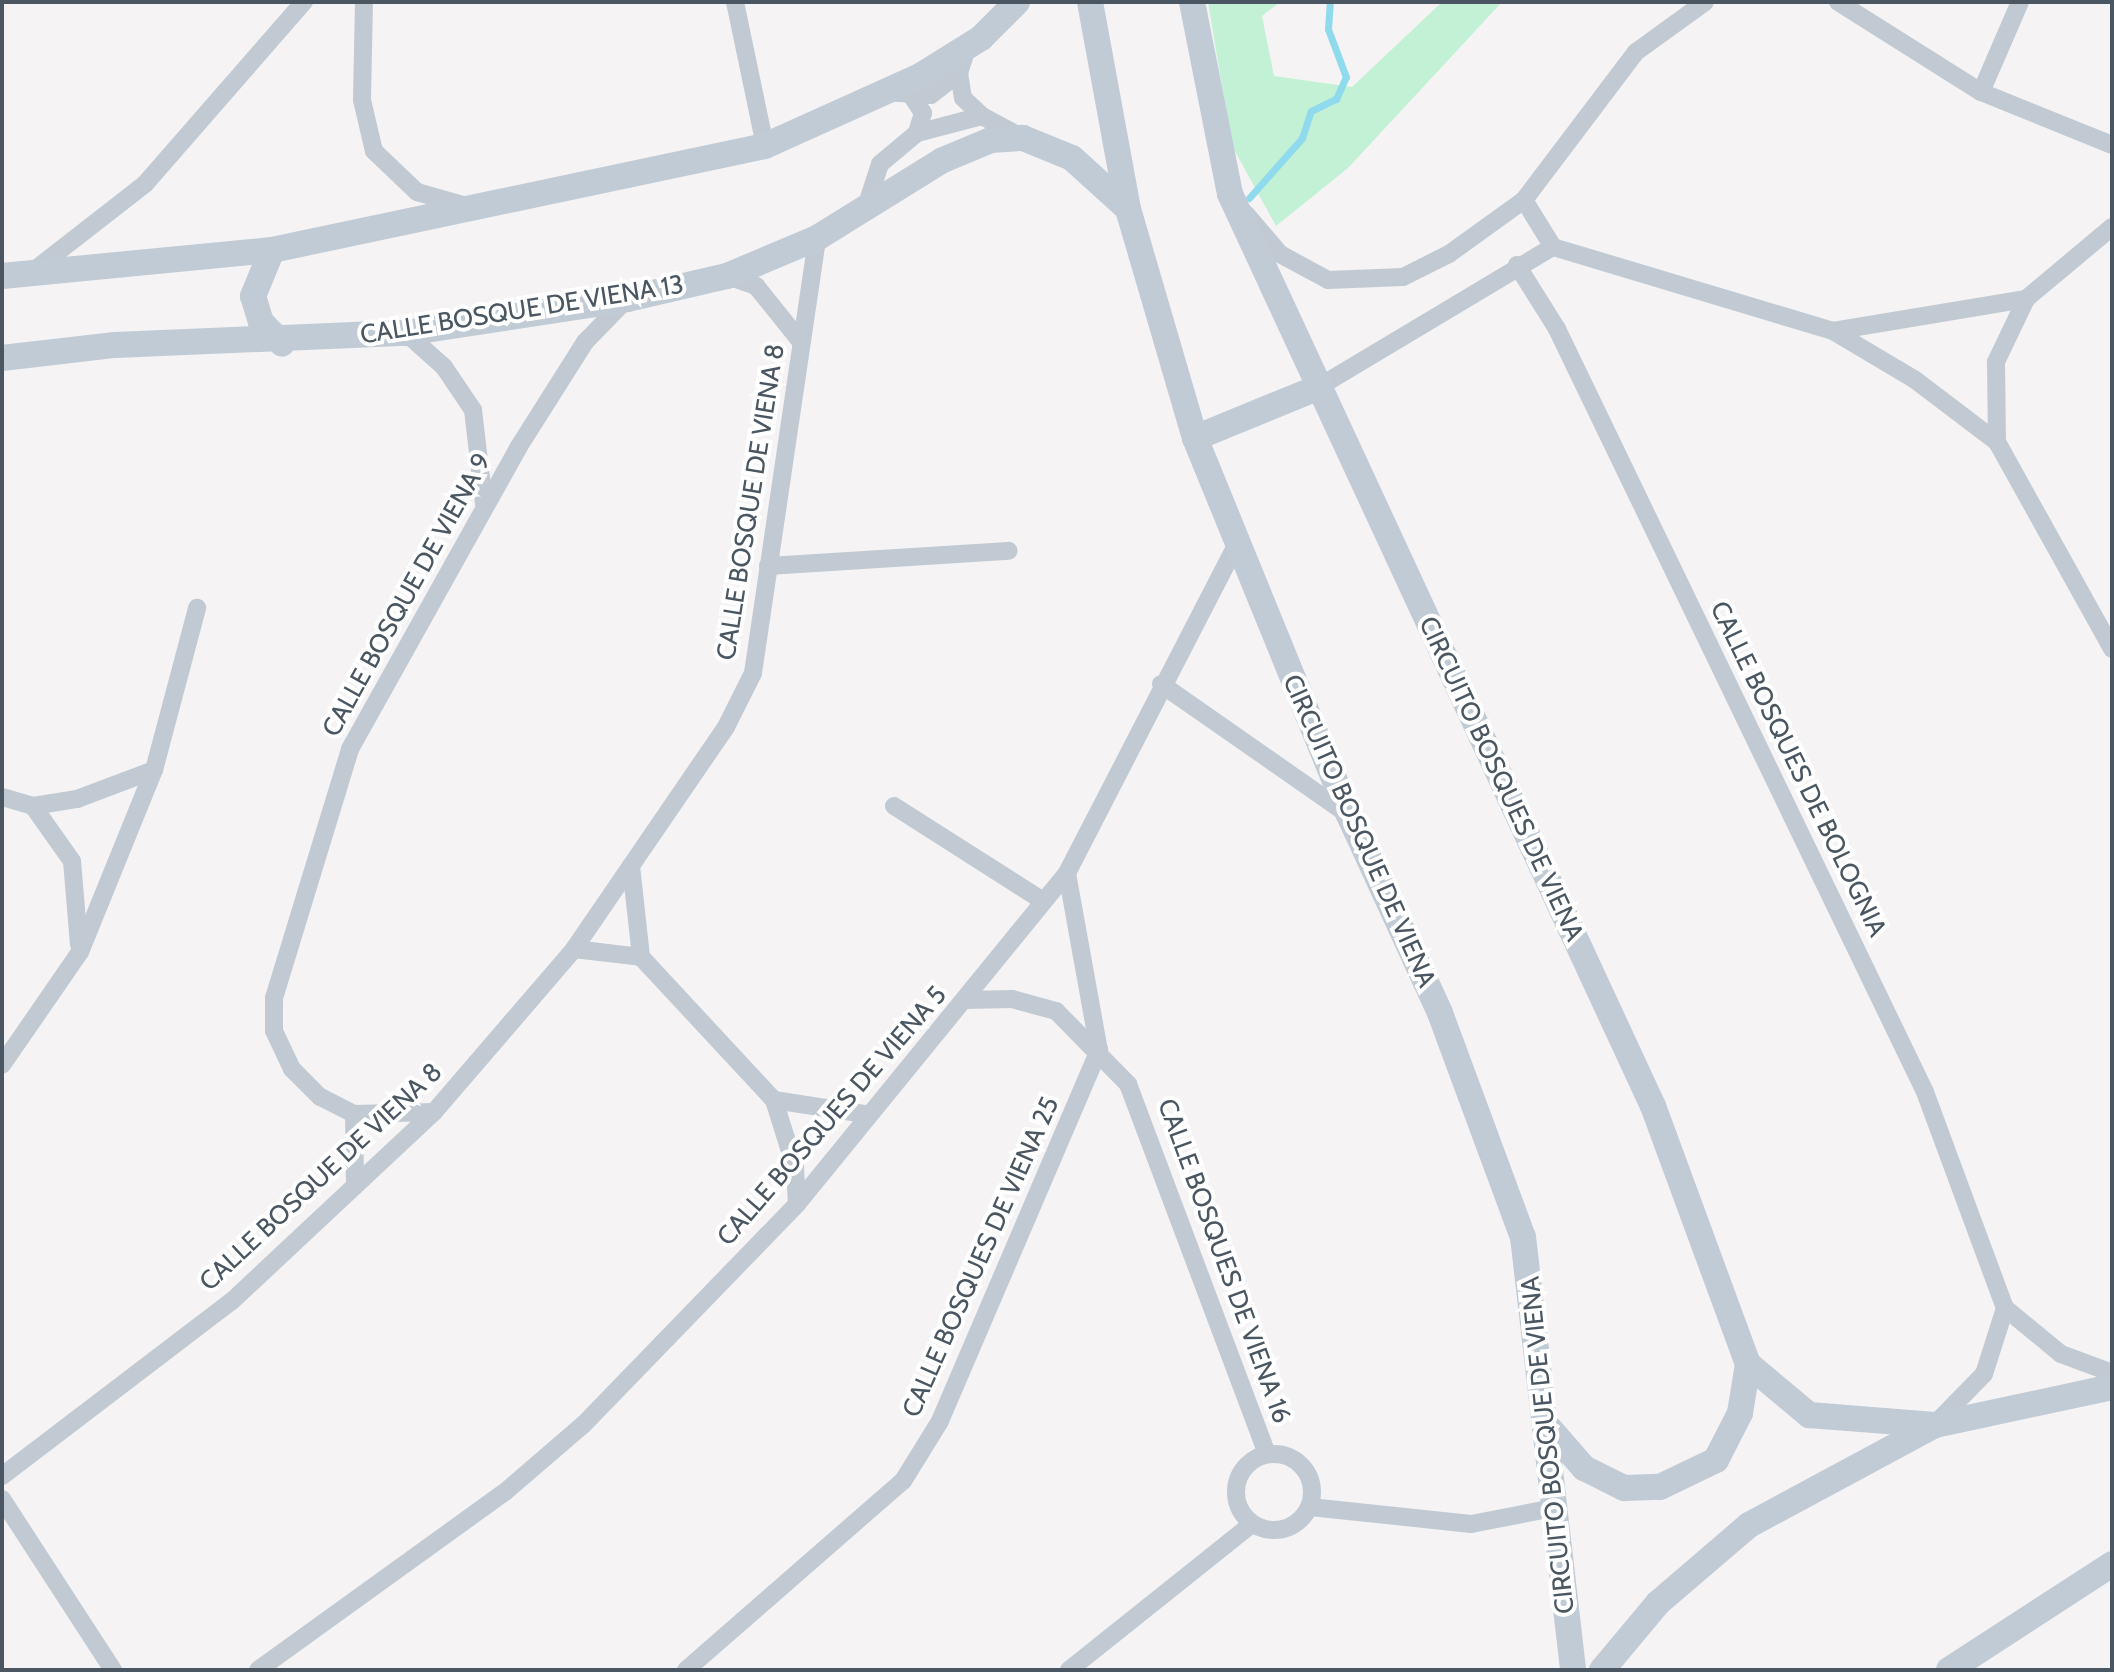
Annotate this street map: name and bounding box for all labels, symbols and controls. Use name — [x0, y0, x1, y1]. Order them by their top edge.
street label: CALLE BOSQUE DE VIENA 13 — [358, 269, 686, 351]
street label: CALLE BOSQUE DE VIENA 8 — [711, 341, 791, 663]
street label: CALLE BOSQUE DE VIENA 9 — [316, 448, 498, 742]
street label: CALLE BOSQUES DE BOLOGNIA — [1703, 596, 1893, 942]
street label: CIRCUITO BOSQUES DE VIENA — [1412, 612, 1590, 946]
street label: CIRCUITO BOSQUE DE VIENA — [1276, 670, 1442, 992]
street label: CALLE BOSQUES DE VIENA 5 — [711, 980, 953, 1252]
street label: CALLE BOSQUE DE VIENA 8 — [193, 1056, 449, 1298]
street label: CALLE BOSQUES DE VIENA 25 — [896, 1092, 1066, 1422]
street label: CALLE BOSQUES DE VIENA 16 — [1151, 1095, 1297, 1427]
street label: CIRCUITO BOSQUE DE VIENA — [1515, 1275, 1581, 1615]

